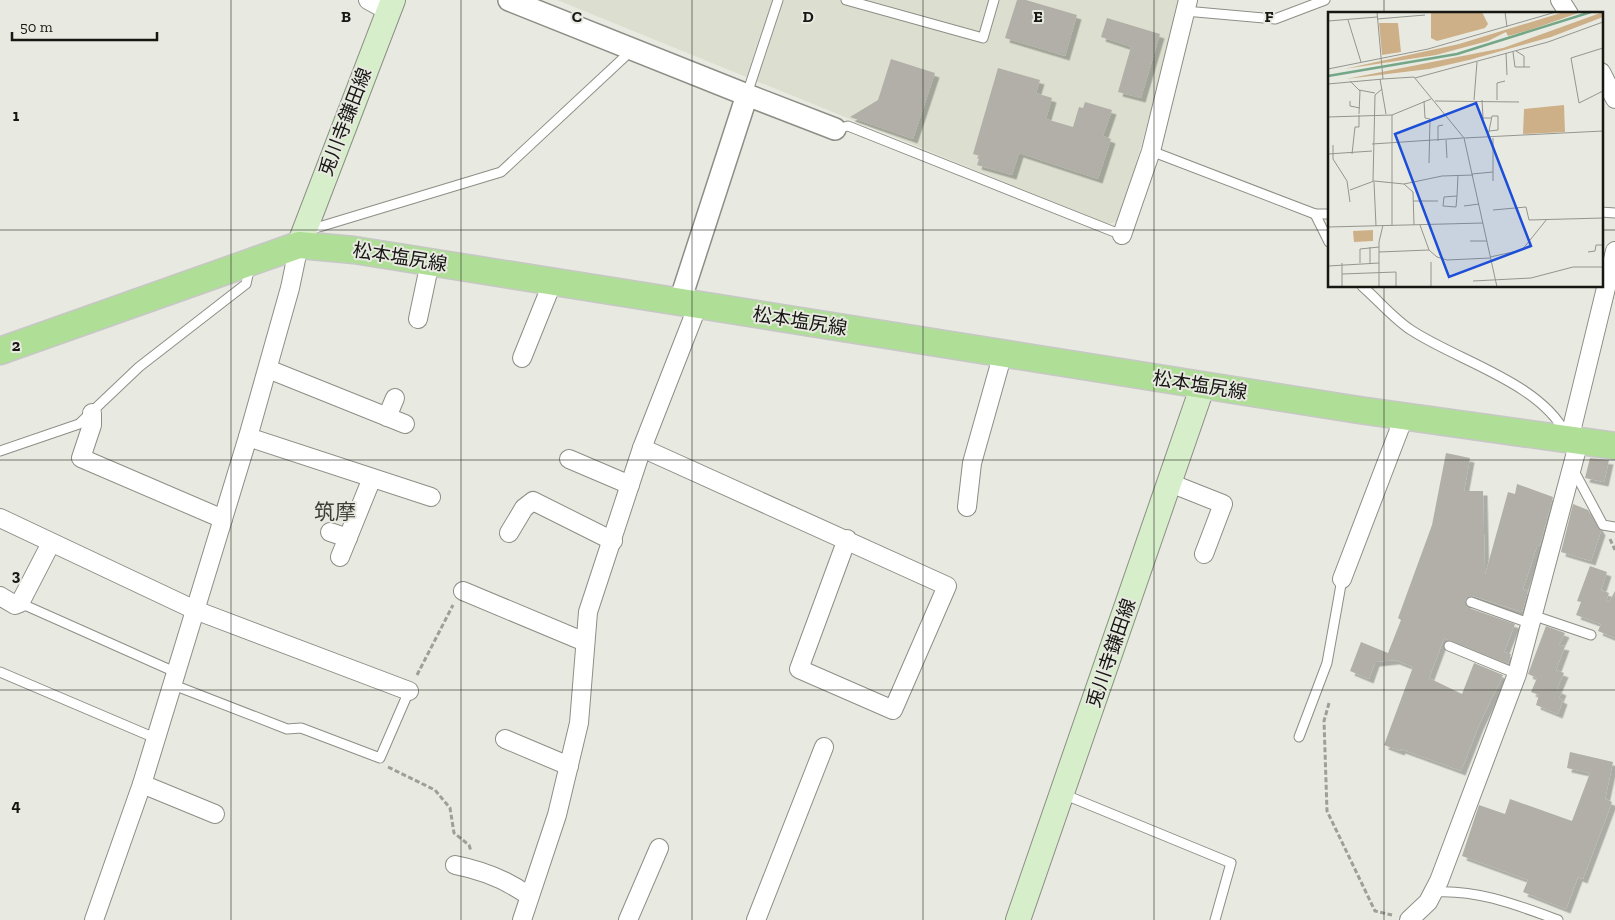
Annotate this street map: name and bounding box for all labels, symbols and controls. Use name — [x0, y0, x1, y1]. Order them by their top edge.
text: B — [341, 7, 351, 26]
text: C — [572, 7, 582, 26]
text: D — [802, 7, 814, 26]
text: E — [1033, 7, 1043, 26]
text: F — [1264, 7, 1274, 26]
scale bar — [12, 10, 158, 42]
inset map — [1328, 12, 1602, 288]
text: 50 m — [20, 18, 53, 36]
street label: 兎川寺鎌田線 — [314, 65, 376, 179]
text: 1 — [13, 106, 20, 125]
street label: 松本塩尻線 — [351, 238, 449, 276]
street label: 松本塩尻線 — [751, 302, 849, 340]
text: 2 — [12, 336, 21, 355]
street label: 松本塩尻線 — [1151, 366, 1249, 404]
district label: 筑摩 — [314, 499, 356, 524]
text: 3 — [12, 566, 21, 585]
street label: 兎川寺鎌田線 — [1082, 595, 1140, 711]
text: 4 — [11, 796, 21, 815]

